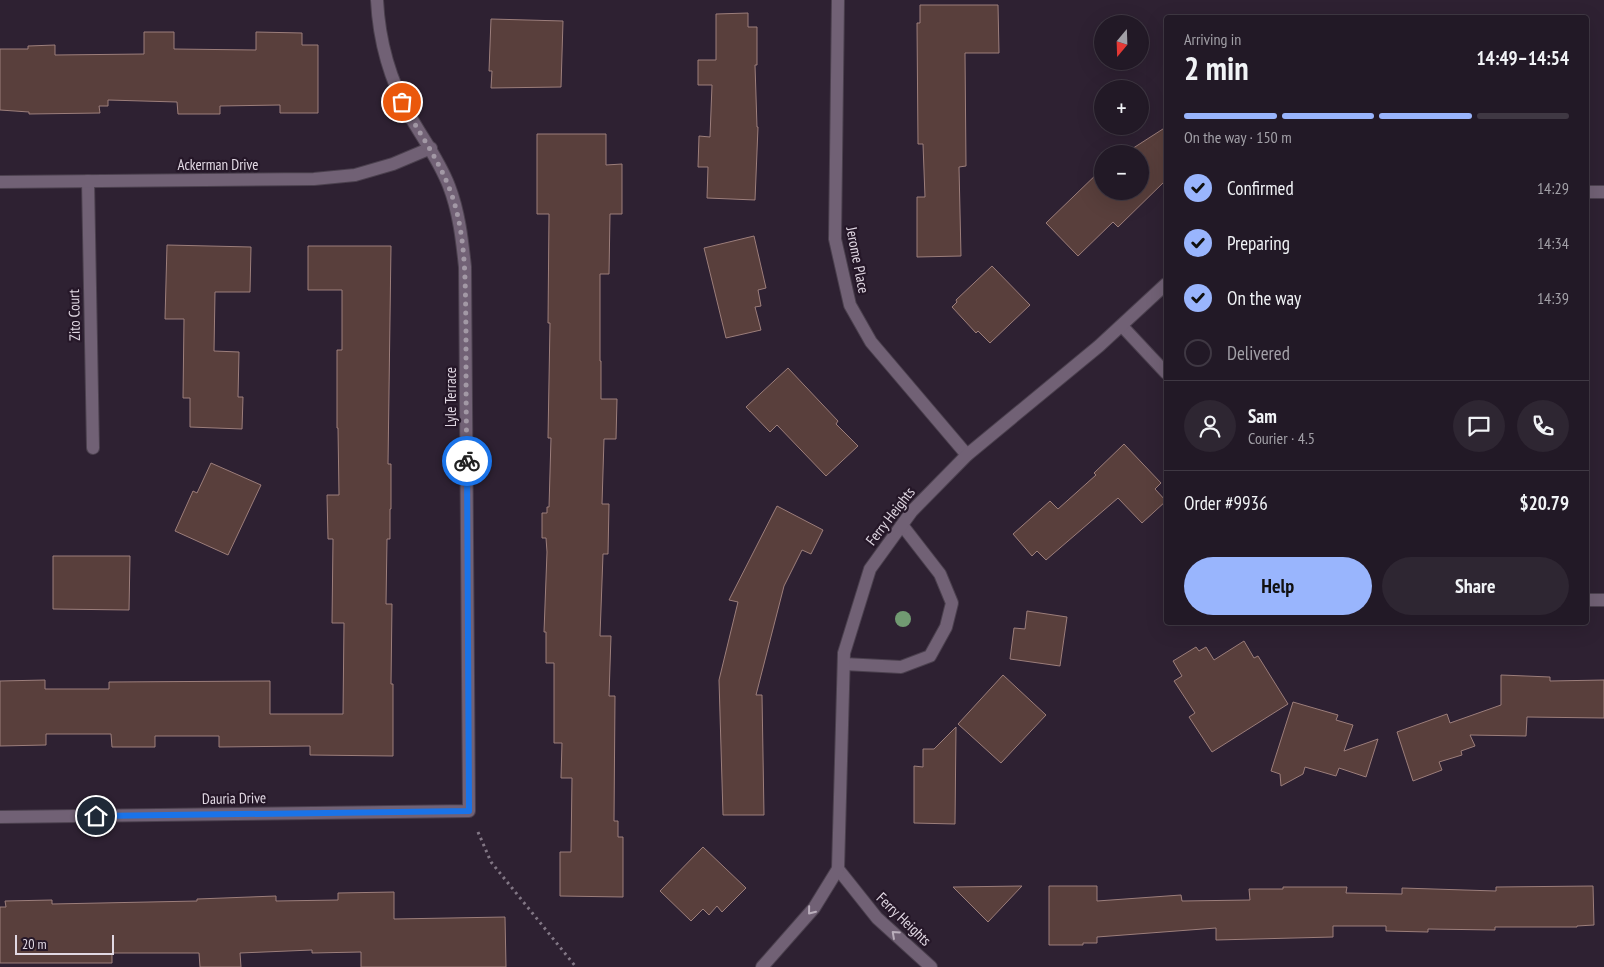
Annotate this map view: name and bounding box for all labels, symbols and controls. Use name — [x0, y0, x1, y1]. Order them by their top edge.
north arrow — [1094, 15, 1149, 70]
map controls — [1094, 15, 1149, 200]
text: Arriving in — [1184, 29, 1241, 49]
text: 14:49–14:54 — [1476, 46, 1569, 70]
text: 2 min — [1184, 47, 1249, 89]
button: + — [1094, 80, 1149, 135]
pin — [381, 81, 423, 123]
icon: bag — [388, 88, 416, 116]
text: On the way · 150 m — [1184, 127, 1292, 147]
button: − — [1094, 145, 1149, 200]
street label: Ackerman Drive — [177, 155, 259, 174]
icon: check — [1184, 174, 1212, 202]
text: Confirmed — [1227, 176, 1294, 200]
text: 14:29 — [1537, 178, 1569, 198]
street label: Jerome Place — [842, 224, 874, 295]
icon: check — [1184, 229, 1212, 257]
text: Preparing — [1227, 231, 1290, 255]
text: 14:34 — [1537, 233, 1569, 253]
icon: check — [1184, 284, 1212, 312]
text: On the way — [1227, 286, 1301, 310]
text: 14:39 — [1537, 288, 1569, 308]
street label: Zito Court — [64, 289, 84, 341]
text: Delivered — [1227, 341, 1290, 365]
street label: Lyle Terrace — [441, 367, 460, 427]
button: person — [1184, 400, 1236, 452]
button: chat — [1453, 400, 1505, 452]
button: phone — [1517, 400, 1569, 452]
text: Sam — [1248, 404, 1277, 428]
text: Courier · 4.5 — [1248, 428, 1315, 448]
courier — [442, 436, 492, 486]
icon: bike — [453, 447, 481, 475]
street label: Ferry Heights — [861, 483, 919, 549]
text: Order #9936 — [1184, 491, 1268, 515]
text: $20.79 — [1520, 491, 1569, 515]
button: Help — [1184, 557, 1372, 615]
button: Share — [1382, 557, 1569, 615]
street label: Dauria Drive — [202, 788, 266, 808]
pin — [75, 795, 117, 837]
icon: home — [82, 802, 110, 830]
street label: Ferry Heights — [873, 888, 935, 950]
one-way arrow — [808, 905, 817, 914]
one-way arrow — [891, 931, 900, 940]
scale bar — [15, 932, 114, 955]
text: 20 m — [22, 935, 47, 953]

